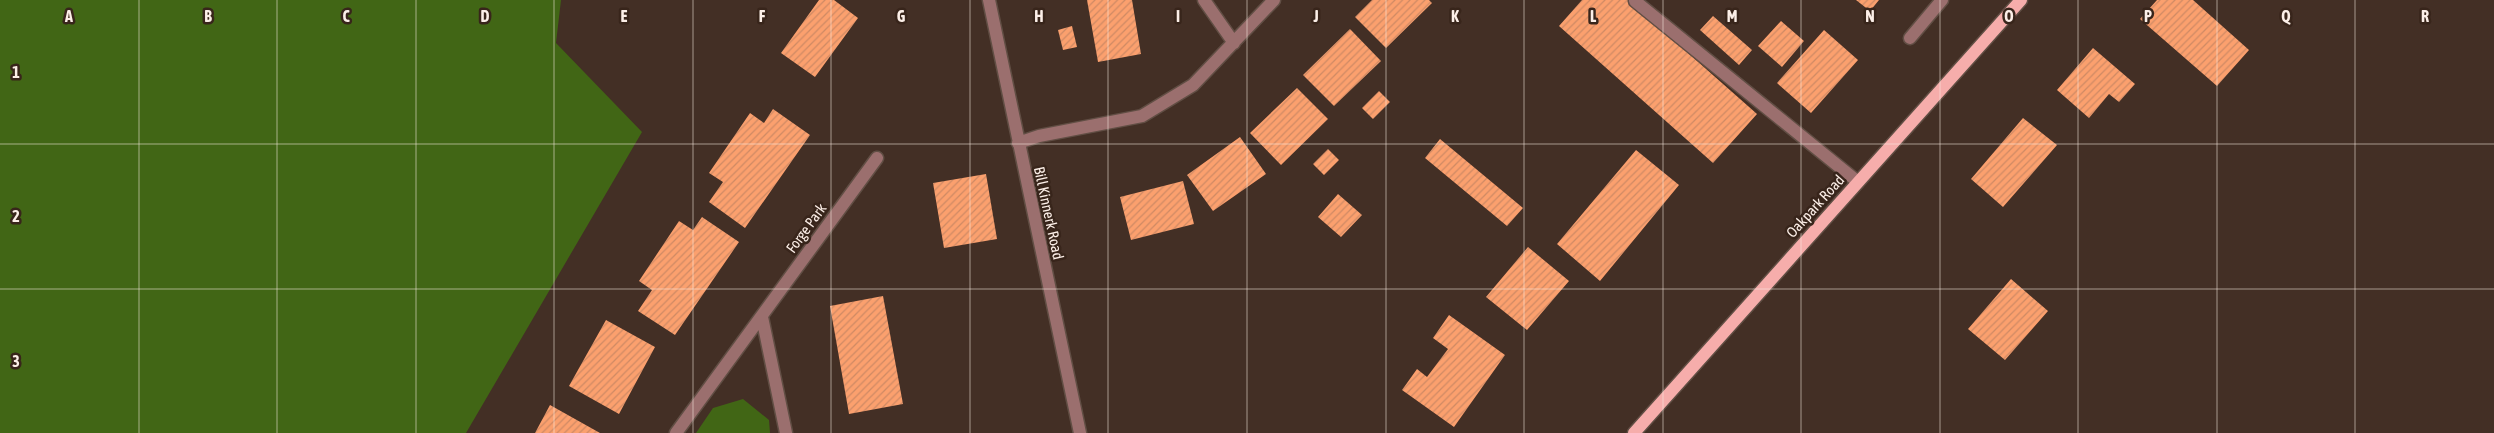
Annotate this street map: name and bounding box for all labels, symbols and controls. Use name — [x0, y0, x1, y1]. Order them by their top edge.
text: A — [64, 7, 73, 25]
text: B — [204, 7, 212, 25]
text: C — [342, 7, 350, 25]
text: D — [481, 7, 490, 25]
text: E — [621, 7, 628, 25]
text: F — [759, 7, 766, 25]
text: G — [897, 7, 906, 25]
text: H — [1034, 7, 1044, 25]
text: I — [1176, 7, 1180, 25]
text: J — [1312, 7, 1319, 25]
text: K — [1451, 7, 1459, 25]
text: L — [1590, 7, 1597, 25]
text: M — [1727, 7, 1737, 25]
text: N — [1865, 7, 1875, 25]
text: O — [2004, 7, 2014, 25]
text: P — [2144, 7, 2152, 25]
text: Q — [2281, 7, 2291, 25]
text: R — [2421, 7, 2429, 25]
text: 1 — [12, 63, 20, 81]
street label: Bill Kinnerk Road — [1031, 165, 1067, 261]
street label: Oakpark Road — [1783, 171, 1847, 241]
street label: Forge Park — [782, 200, 830, 256]
text: 2 — [12, 207, 20, 225]
text: 3 — [12, 352, 20, 370]

